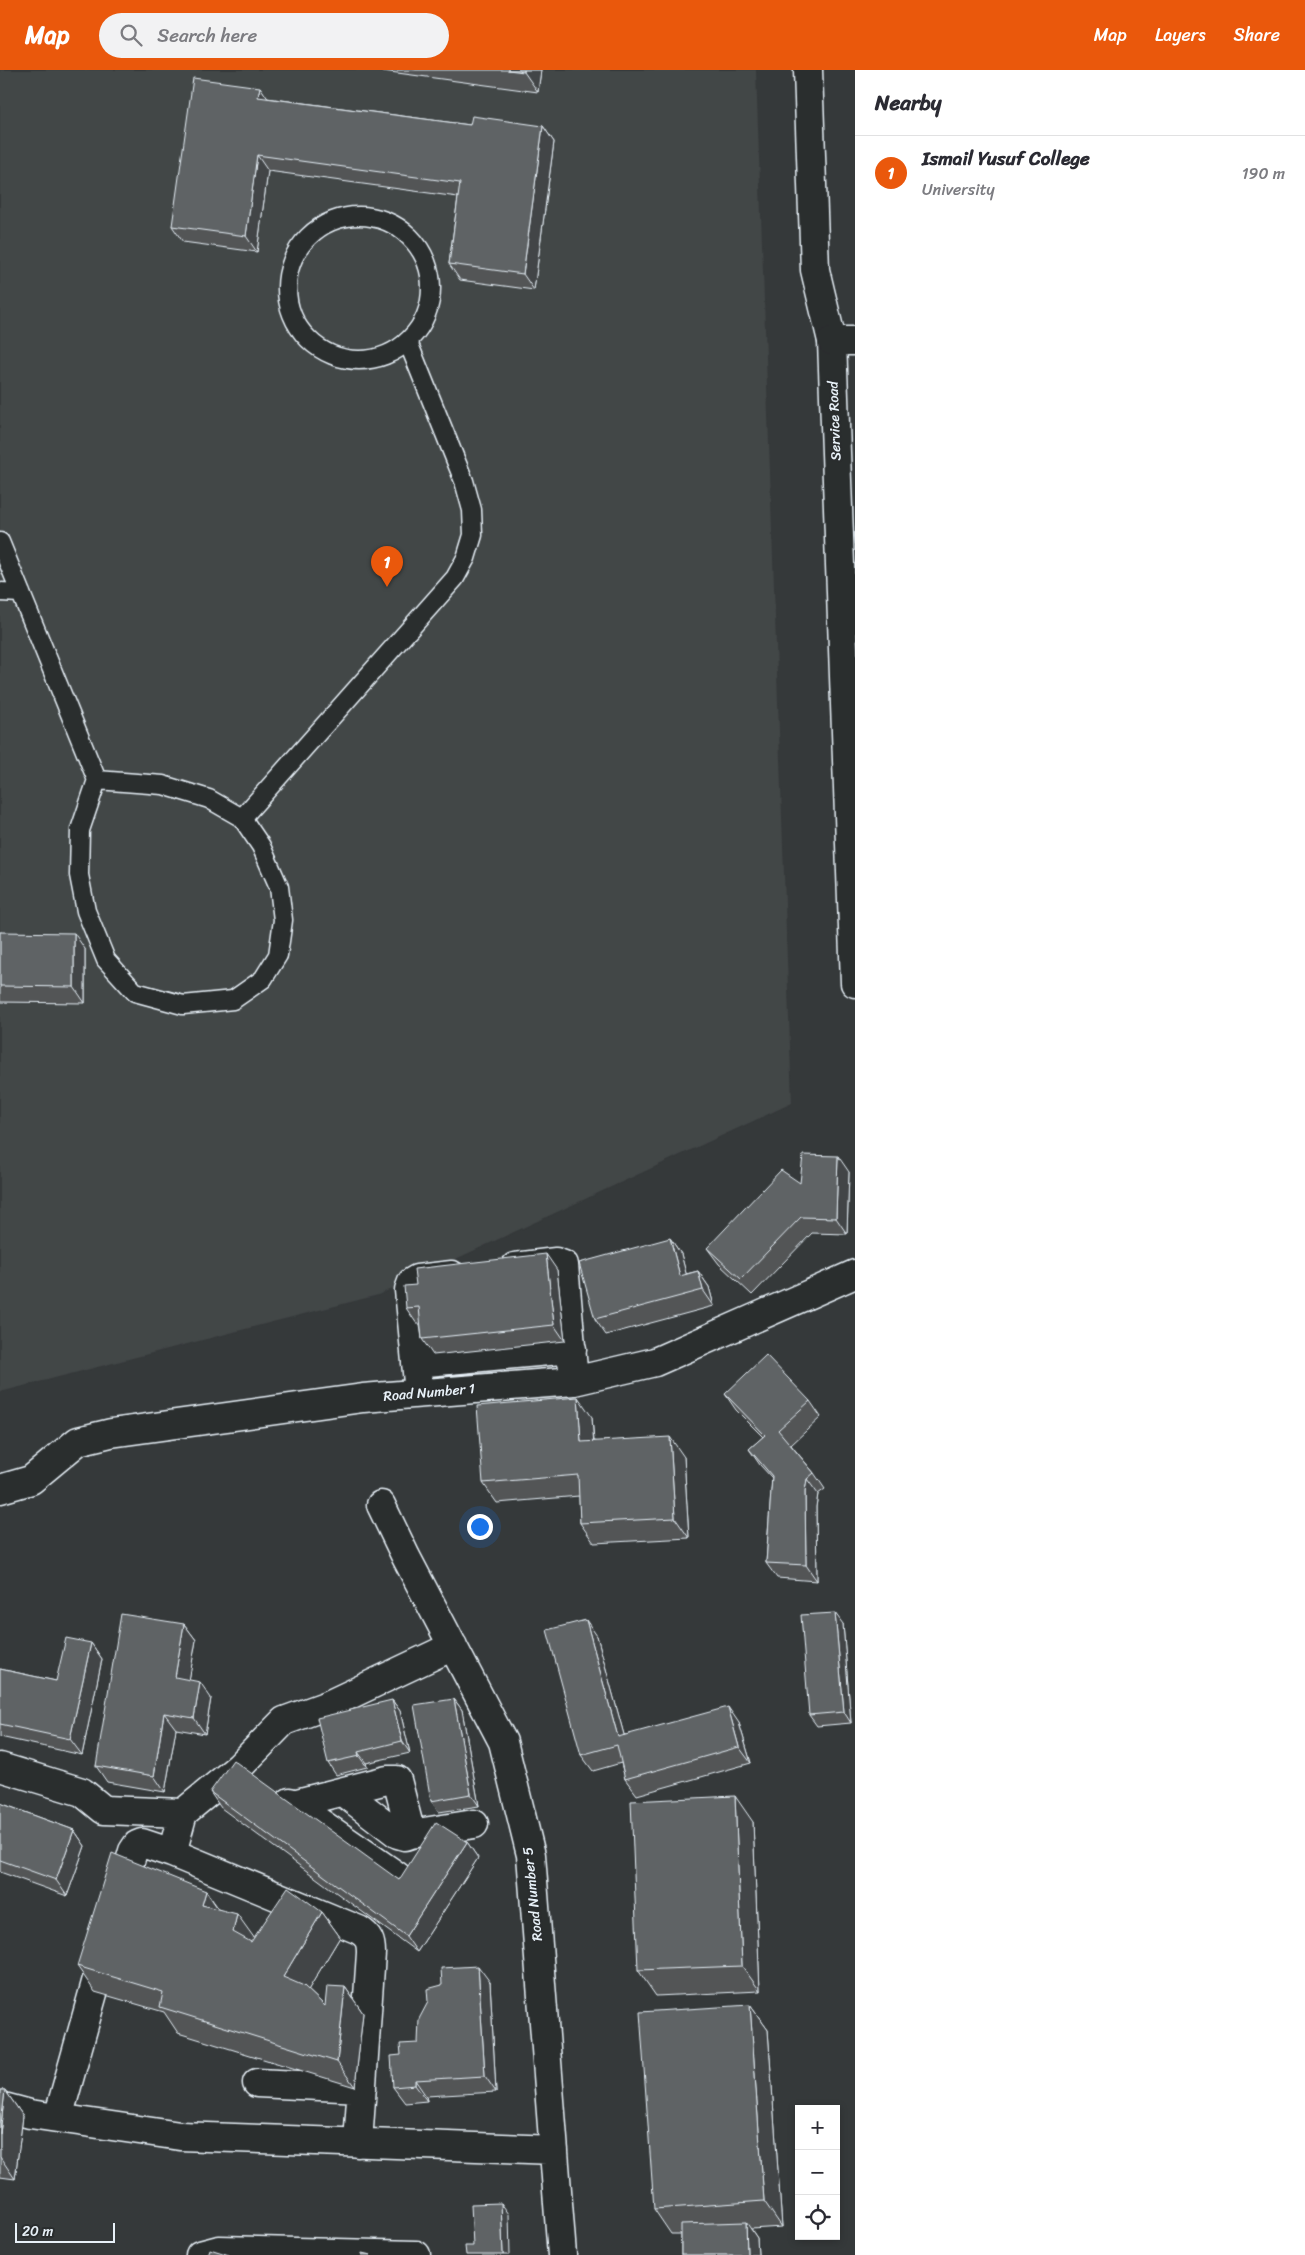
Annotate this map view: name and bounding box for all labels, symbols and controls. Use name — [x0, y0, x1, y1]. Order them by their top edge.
search box — [99, 13, 449, 58]
text: Map — [25, 14, 69, 56]
text: Search here — [157, 19, 257, 52]
text: Map — [1094, 19, 1127, 51]
text: Layers — [1155, 19, 1206, 51]
text: Share — [1234, 19, 1280, 51]
icon: search — [117, 21, 145, 49]
text: Nearby — [875, 84, 941, 122]
text: Ismail Yusuf College — [922, 142, 1090, 175]
text: 1 — [888, 159, 894, 188]
text: 190 m — [1242, 159, 1285, 188]
text: University — [922, 175, 995, 204]
street label: Service Road — [821, 379, 848, 461]
pin: 1 — [371, 546, 403, 587]
street label: Road Number 1 — [382, 1376, 476, 1409]
your location — [467, 1514, 493, 1540]
street label: Road Number 5 — [515, 1845, 550, 1942]
map controls — [795, 2105, 840, 2240]
button: + — [795, 2105, 840, 2150]
button: − — [795, 2150, 840, 2195]
button: locate — [795, 2195, 840, 2240]
text: 20 m — [22, 2219, 53, 2244]
scale bar — [15, 2220, 115, 2243]

